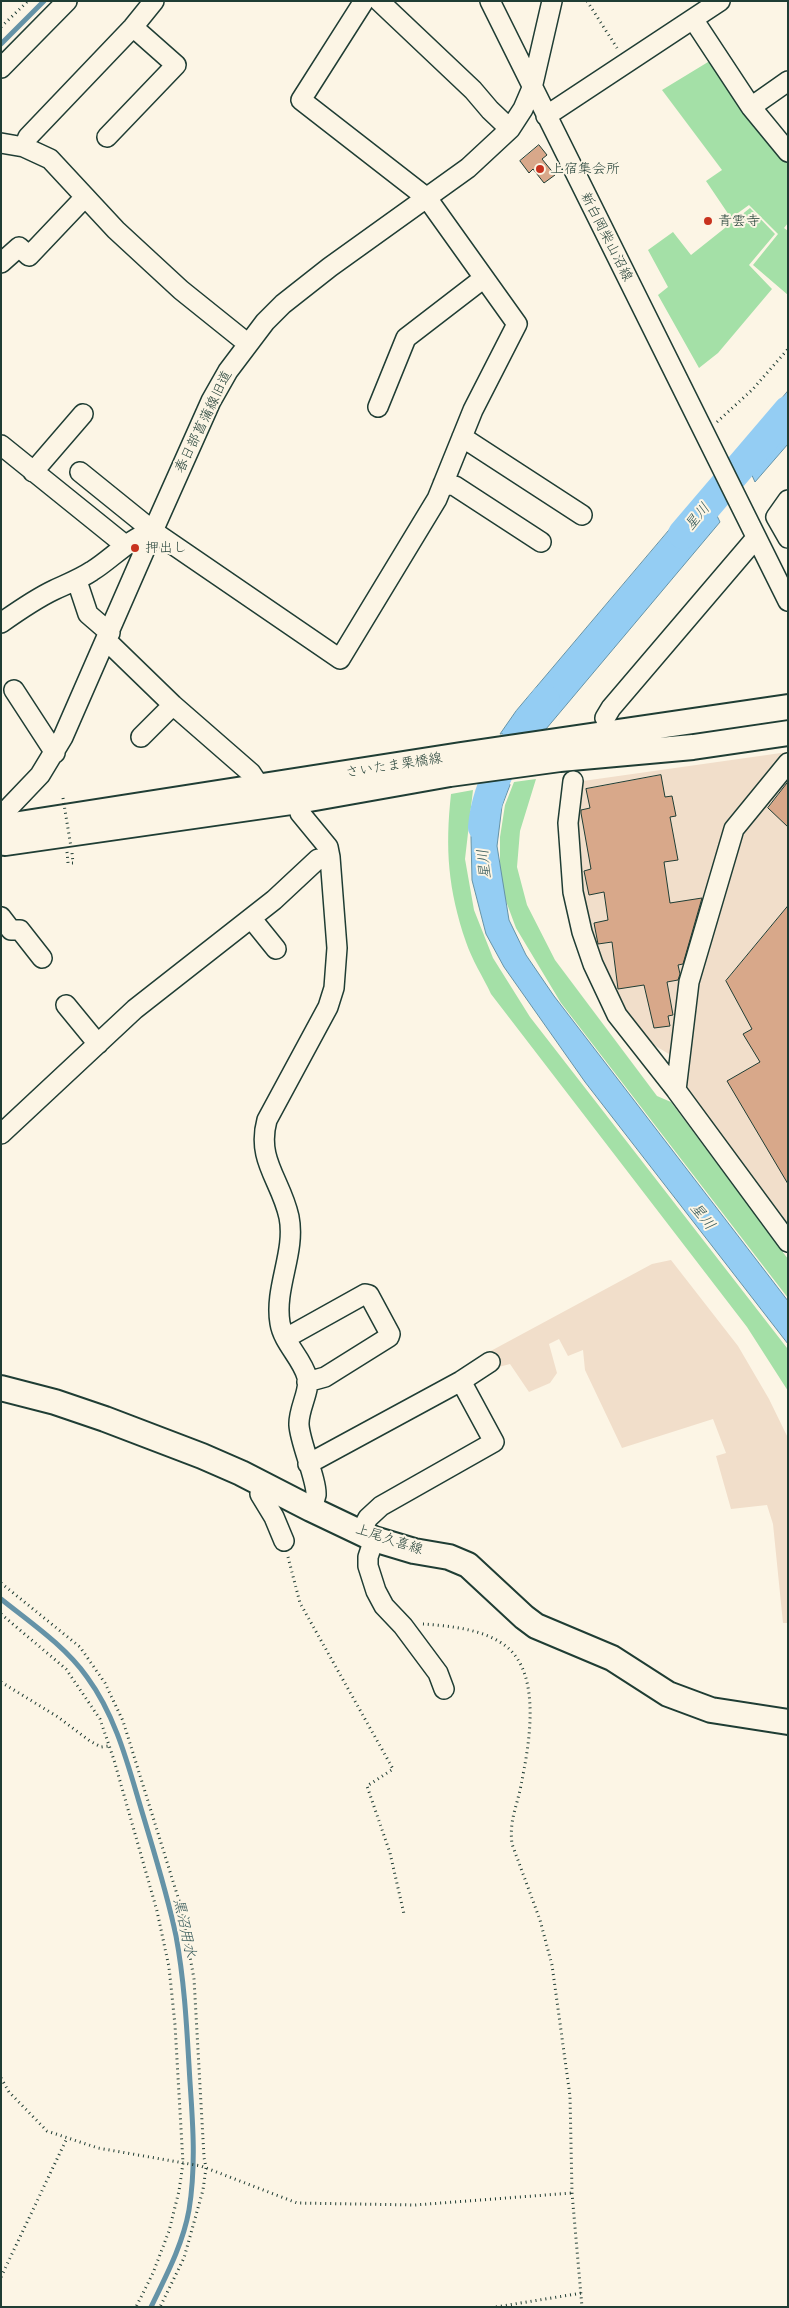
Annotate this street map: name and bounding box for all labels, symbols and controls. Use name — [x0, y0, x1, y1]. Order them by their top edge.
place label: 上宿集会所 — [550, 161, 620, 177]
marker: 上宿集会所 — [534, 163, 546, 175]
street label: 新白岡柴山沼線 — [576, 190, 636, 284]
place label: 青雲寺 — [718, 213, 760, 229]
marker: 青雲寺 — [702, 215, 714, 227]
street label: 春日部菖蒲線旧道 — [172, 368, 236, 476]
water label: 星川 — [681, 500, 715, 534]
place label: 押出し — [145, 540, 187, 556]
marker: 押出し — [129, 542, 141, 554]
street label: さいたま栗橋線 — [344, 750, 444, 782]
water label: 星川 — [474, 848, 496, 880]
water label: 星川 — [686, 1200, 718, 1234]
street label: 上尾久喜線 — [353, 1521, 425, 1559]
water label: 黒沼用水 — [169, 1897, 199, 1959]

